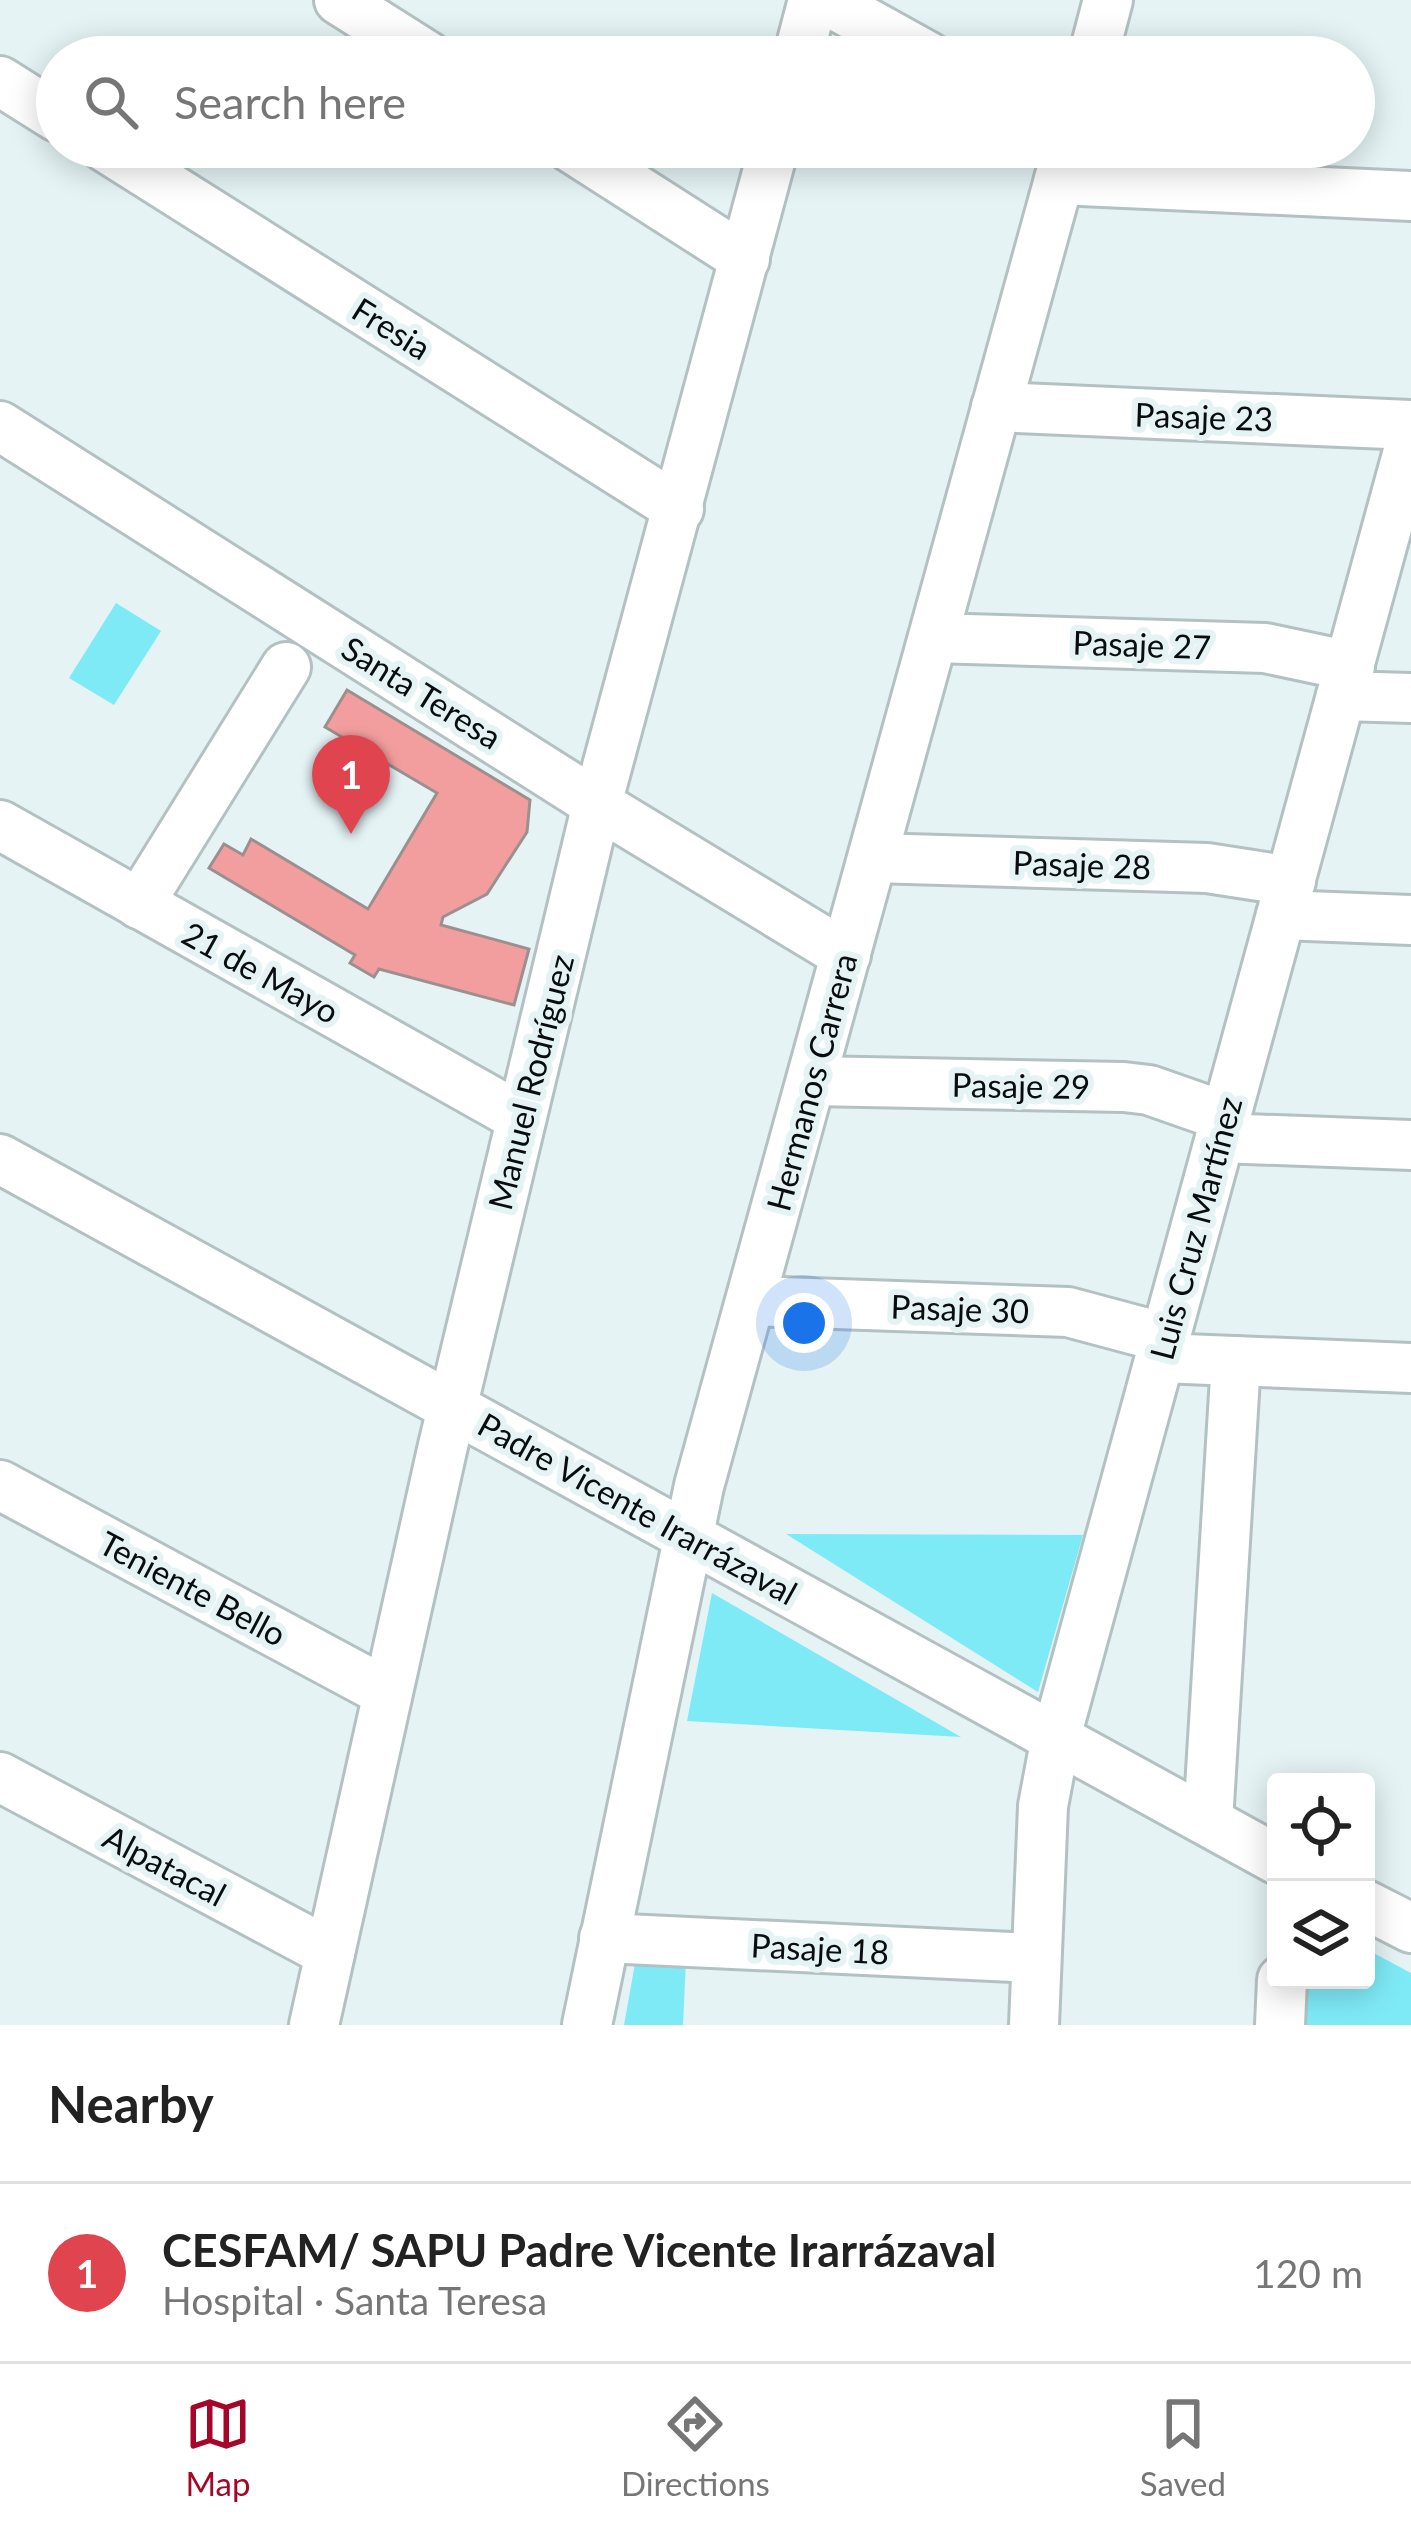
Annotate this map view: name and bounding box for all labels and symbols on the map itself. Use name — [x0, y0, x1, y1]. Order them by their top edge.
street label: Fresia — [346, 289, 438, 367]
street label: Pasaje 23 — [1134, 394, 1274, 438]
street label: Pasaje 27 — [1072, 622, 1212, 666]
street label: Santa Teresa — [335, 627, 509, 757]
pin: 1 — [312, 735, 390, 834]
street label: Pasaje 28 — [1012, 842, 1152, 886]
street label: 21 de Mayo — [176, 913, 346, 1031]
street label: Hermanos Carrera — [757, 949, 865, 1215]
street label: Manuel Rodríguez — [479, 950, 581, 1214]
street label: Pasaje 29 — [951, 1064, 1091, 1106]
street label: Luis Cruz Martínez — [1141, 1092, 1249, 1364]
street label: Pasaje 30 — [890, 1286, 1030, 1330]
your location — [774, 1293, 834, 1353]
street label: Padre Vicente Irarrázaval — [472, 1404, 804, 1612]
street label: Teniente Bello — [93, 1522, 293, 1654]
street label: Alpatacal — [97, 1816, 233, 1914]
street label: Pasaje 18 — [750, 1924, 890, 1972]

